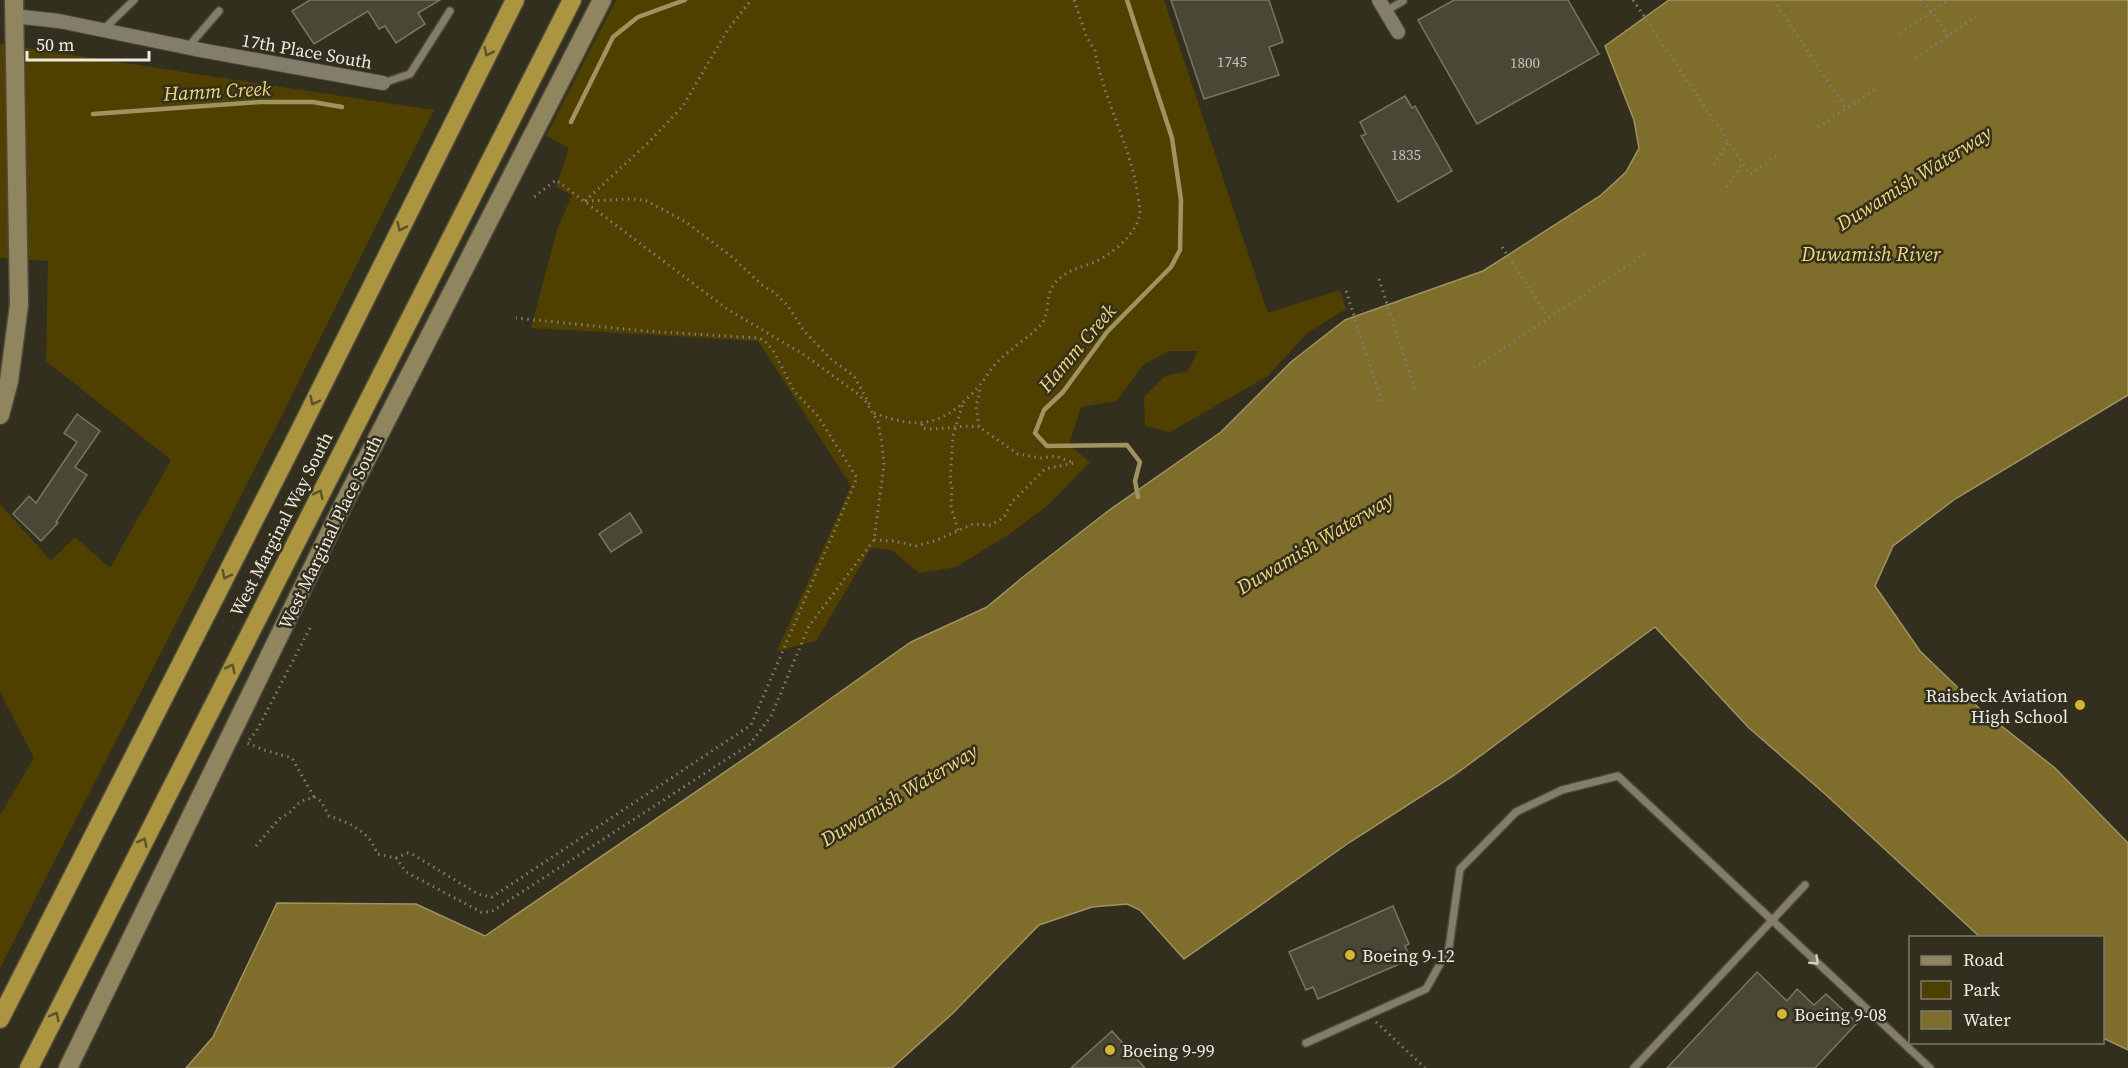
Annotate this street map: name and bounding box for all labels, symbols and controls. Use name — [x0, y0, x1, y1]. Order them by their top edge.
scale bar — [27, 24, 148, 62]
street label: 17th Place South — [240, 27, 374, 75]
text: 50 m — [36, 32, 74, 57]
one-way arrow — [484, 46, 496, 57]
house number: 1745 — [1217, 51, 1247, 72]
house number: 1800 — [1510, 52, 1540, 73]
water label: Hamm Creek — [162, 74, 272, 108]
water label: Duwamish Waterway — [1830, 119, 1998, 238]
house number: 1835 — [1391, 144, 1421, 165]
one-way arrow — [397, 220, 409, 231]
water label: Duwamish River — [1800, 240, 1942, 268]
water label: Hamm Creek — [1031, 297, 1123, 399]
one-way arrow — [310, 395, 322, 406]
street label: West Marginal Way South — [224, 427, 338, 620]
street label: West Marginal Place South — [272, 431, 388, 633]
water label: Duwamish Waterway — [1230, 485, 1399, 601]
one-way arrow — [312, 489, 324, 500]
one-way arrow — [222, 569, 234, 580]
one-way arrow — [224, 663, 236, 674]
place label: Raisbeck Aviation High School — [1925, 683, 2068, 729]
marker: Raisbeck Aviation High School — [2073, 698, 2087, 712]
water label: Duwamish Waterway — [814, 737, 983, 853]
one-way arrow — [136, 838, 147, 848]
legend — [1909, 936, 2104, 1044]
place label: Boeing 9-12 — [1362, 943, 1455, 968]
text: Road — [1963, 947, 2004, 972]
marker: Boeing 9-12 — [1343, 948, 1357, 962]
one-way arrow — [1808, 953, 1819, 964]
text: Park — [1963, 977, 2000, 1002]
place label: Boeing 9-08 — [1794, 1002, 1887, 1027]
marker: Boeing 9-08 — [1775, 1007, 1789, 1021]
text: Water — [1963, 1007, 2011, 1032]
one-way arrow — [48, 1011, 59, 1022]
place label: Boeing 9-99 — [1122, 1038, 1215, 1063]
marker: Boeing 9-99 — [1103, 1043, 1117, 1057]

